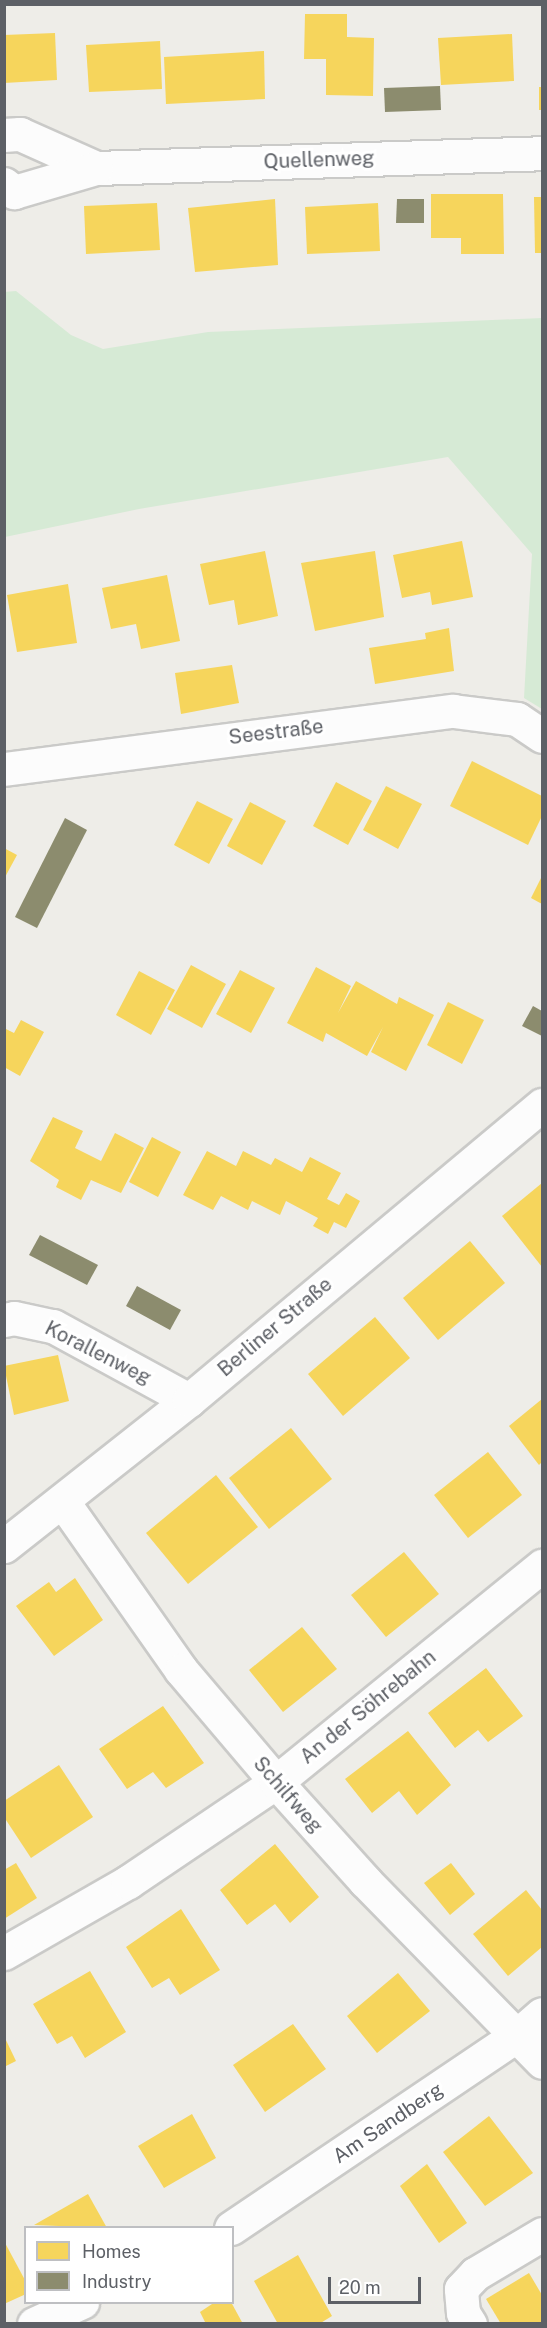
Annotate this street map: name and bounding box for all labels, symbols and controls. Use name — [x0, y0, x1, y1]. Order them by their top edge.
street label: Quellenweg — [263, 146, 375, 174]
street label: Seestraße — [227, 714, 325, 750]
street label: Berliner Straße — [213, 1272, 337, 1382]
street label: Korallenweg — [41, 1316, 155, 1390]
street label: An der Söhrebahn — [295, 1645, 441, 1769]
street label: Schilfweg — [248, 1752, 328, 1838]
street label: Am Sandberg — [328, 2077, 448, 2169]
legend — [24, 2226, 234, 2304]
text: Homes — [82, 2241, 141, 2262]
scale bar — [331, 2265, 424, 2303]
text: Industry — [82, 2271, 151, 2292]
text: 20 m — [339, 2277, 381, 2298]

